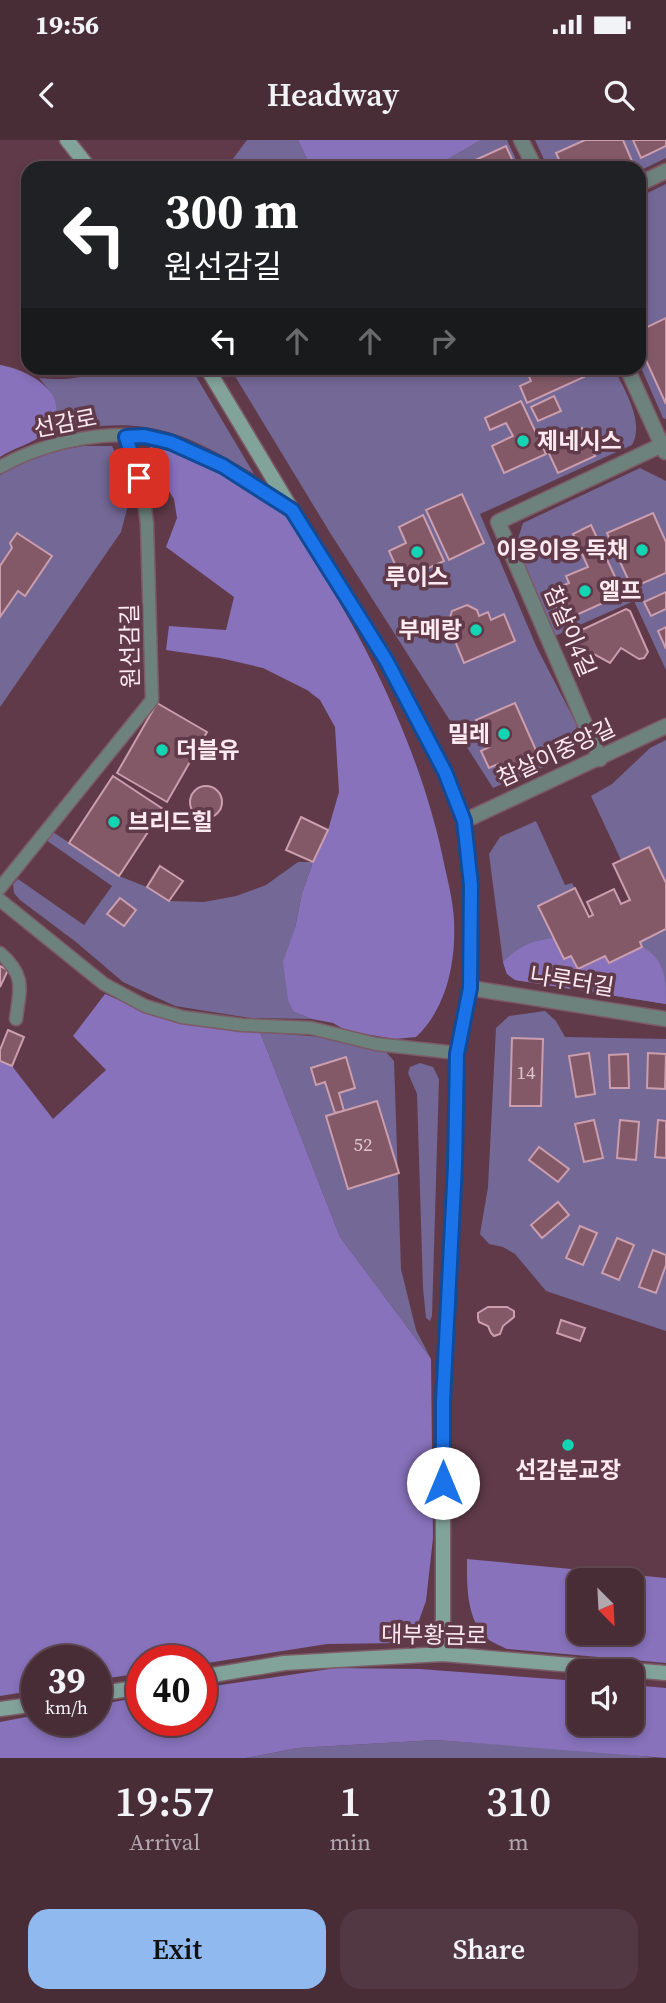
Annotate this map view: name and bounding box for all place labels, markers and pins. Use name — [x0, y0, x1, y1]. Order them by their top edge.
place label: 제네시스 — [537, 425, 622, 457]
marker: 제네시스 — [515, 433, 531, 449]
pin — [109, 448, 169, 508]
place label: 이응이응 독채 — [496, 534, 628, 566]
marker: 이응이응 독채 — [634, 542, 650, 558]
marker: 루이스 — [409, 544, 425, 560]
place label: 루이스 — [385, 561, 449, 593]
place label: 엘프 — [599, 575, 641, 607]
marker: 엘프 — [577, 583, 593, 599]
place label: 부메랑 — [399, 614, 462, 646]
marker: 부메랑 — [468, 622, 484, 638]
place label: 밀레 — [448, 718, 490, 750]
marker: 밀레 — [496, 726, 512, 742]
place label: 더블유 — [176, 734, 239, 766]
marker: 더블유 — [154, 742, 170, 758]
place label: 브리드힐 — [128, 806, 213, 838]
marker: 브리드힐 — [106, 814, 122, 830]
marker: 선감분교장 — [560, 1437, 576, 1453]
place label: 선감분교장 — [515, 1454, 621, 1486]

